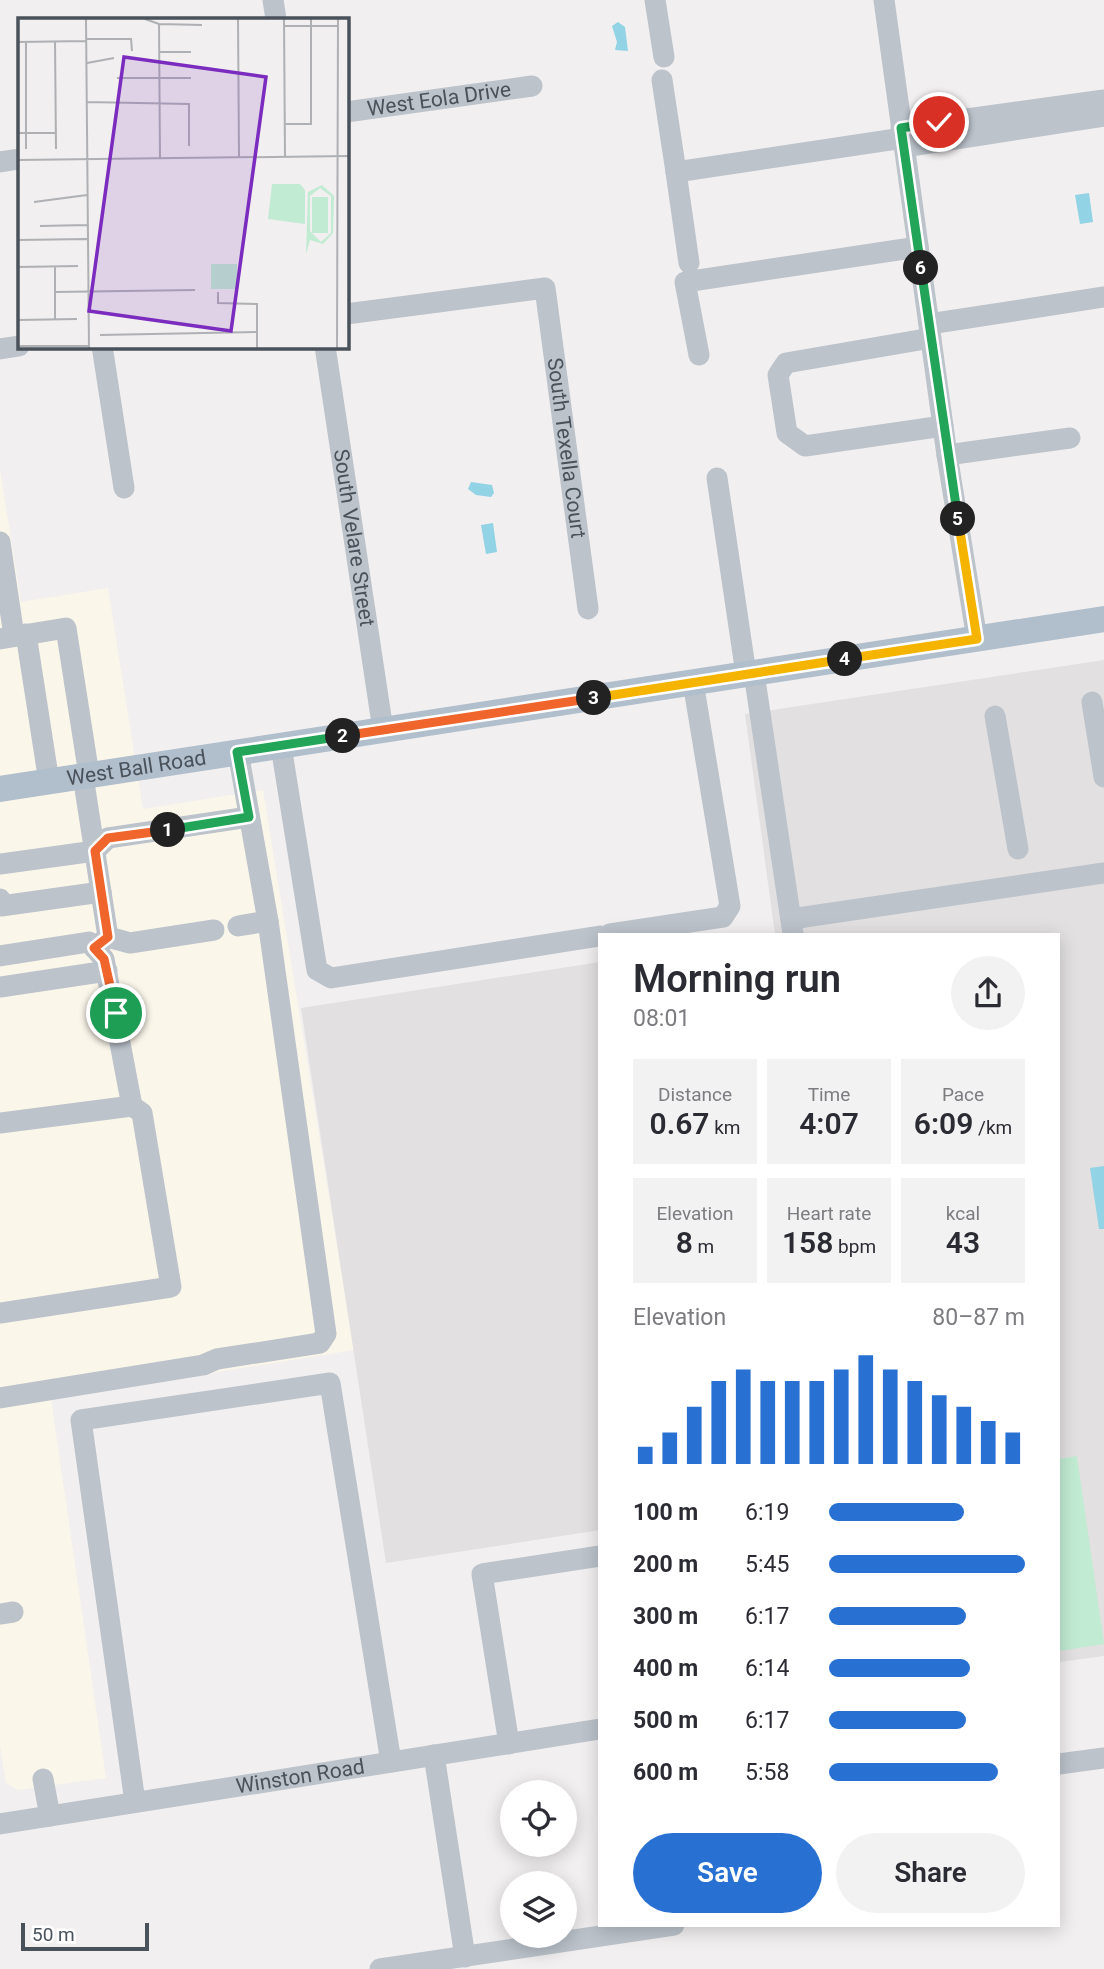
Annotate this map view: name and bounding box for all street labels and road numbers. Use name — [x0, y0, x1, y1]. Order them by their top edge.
street label: West Eola Drive — [366, 77, 513, 121]
street label: South Texella Court — [542, 356, 590, 540]
street label: South Velare Street — [329, 448, 379, 628]
street label: West Ball Road — [65, 745, 208, 791]
street label: Winston Road — [234, 1754, 366, 1798]

